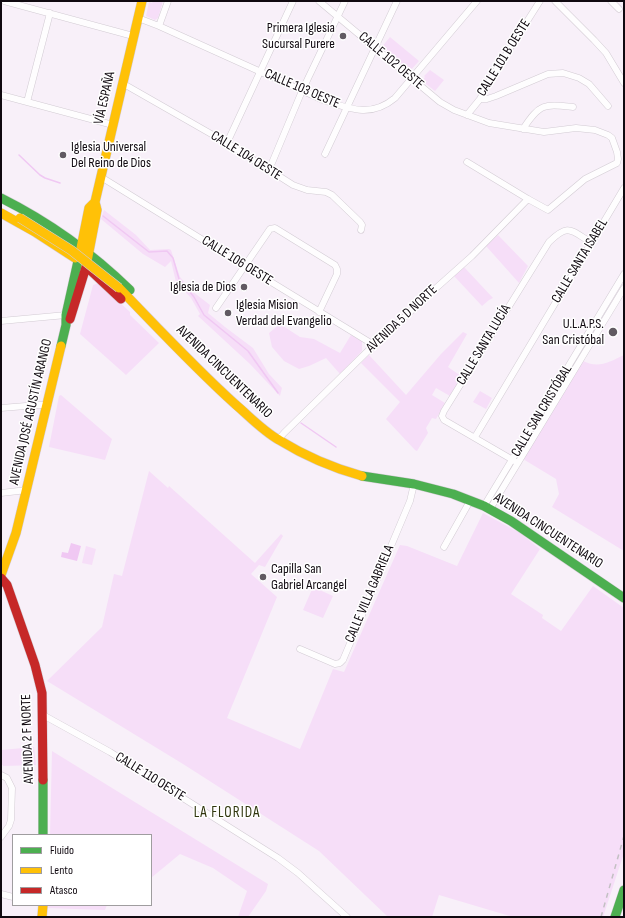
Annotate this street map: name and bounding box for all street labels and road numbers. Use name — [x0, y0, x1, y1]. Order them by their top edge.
street label: CALLE 101 B OESTE — [474, 16, 534, 100]
street label: CALLE 102 OESTE — [355, 29, 427, 93]
street label: CALLE 103 OESTE — [262, 66, 342, 112]
street label: VÍA ESPAÑA — [91, 70, 119, 126]
street label: CALLE 104 OESTE — [207, 128, 285, 184]
street label: CALLE SANTA ISABEL — [548, 216, 612, 306]
street label: CALLE 106 OESTE — [198, 233, 276, 289]
street label: AVENIDA 5 D NORTE — [363, 282, 441, 356]
street label: CALLE SANTA LUCÍA — [453, 302, 515, 388]
street label: AVENIDA CINCUENTENARIO — [173, 322, 275, 422]
street label: AVENIDA JOSÉ AGUSTÍN ARANGO — [6, 337, 56, 487]
street label: CALLE SAN CRISTÓBAL — [508, 362, 576, 460]
street label: AVENIDA CINCUENTENARIO — [490, 489, 606, 573]
street label: CALLE VILLA GABRIELA — [342, 543, 398, 645]
street label: AVENIDA 2 F NORTE — [18, 694, 38, 784]
street label: CALLE 110 OESTE — [112, 749, 188, 805]

